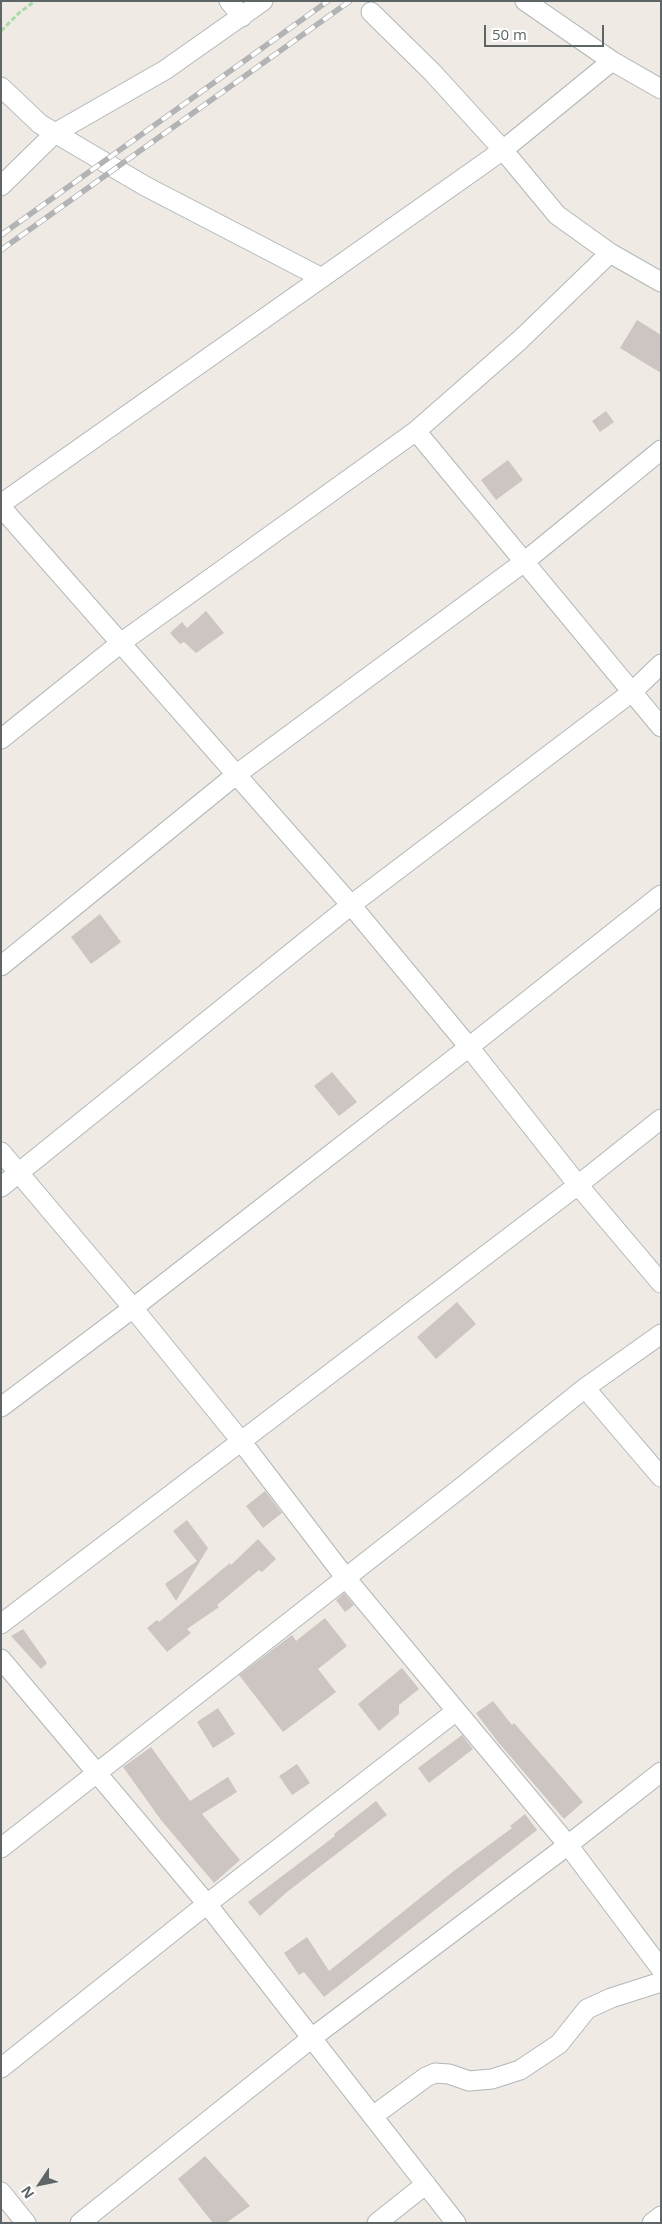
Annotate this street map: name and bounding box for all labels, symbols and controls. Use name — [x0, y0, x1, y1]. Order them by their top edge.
scale bar — [487, 15, 607, 47]
text: 50 m — [492, 24, 527, 44]
north arrow — [15, 2159, 65, 2209]
text: N — [16, 2183, 38, 2203]

